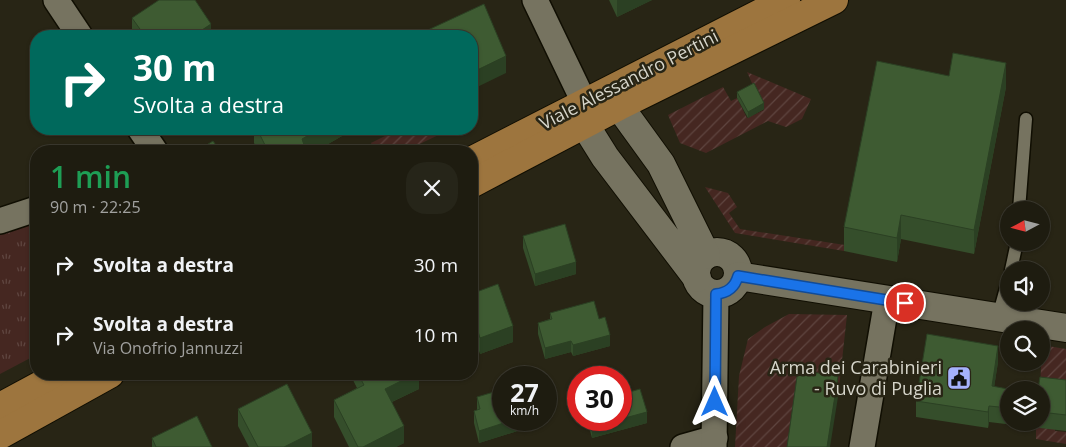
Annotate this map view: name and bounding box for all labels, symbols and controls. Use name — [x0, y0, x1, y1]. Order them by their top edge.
street label: Viale Alessandro Pertini — [535, 24, 722, 135]
text: 30 m — [133, 44, 216, 91]
icon: right — [50, 50, 115, 115]
text: Svolta a destra — [133, 89, 284, 119]
text: 1 min — [50, 156, 131, 197]
button: close — [406, 162, 458, 214]
text: 90 m · 22:25 — [50, 196, 141, 218]
north arrow — [1000, 201, 1050, 251]
map controls — [1000, 201, 1050, 431]
icon: right — [50, 251, 78, 279]
text: Svolta a destra — [93, 252, 234, 278]
text: 30 m — [414, 252, 458, 278]
button: sound — [1000, 261, 1050, 311]
pin — [884, 282, 926, 324]
icon: arrive — [891, 289, 919, 317]
text: Svolta a destra — [93, 311, 234, 337]
icon: right — [50, 321, 78, 349]
button: search — [1000, 321, 1050, 371]
text: 10 m — [414, 322, 458, 348]
text: Via Onofrio Jannuzzi — [93, 337, 243, 359]
place label: Arma dei Carabinieri - Ruvo di Puglia — [770, 355, 942, 400]
public building icon: Arma dei Carabinieri - Ruvo di Puglia — [946, 365, 972, 391]
speed limit sign: 30 — [567, 366, 632, 431]
text: 27 — [510, 375, 539, 409]
position arrow — [688, 375, 740, 427]
button: layers — [1000, 381, 1050, 431]
text: km/h — [510, 402, 539, 419]

